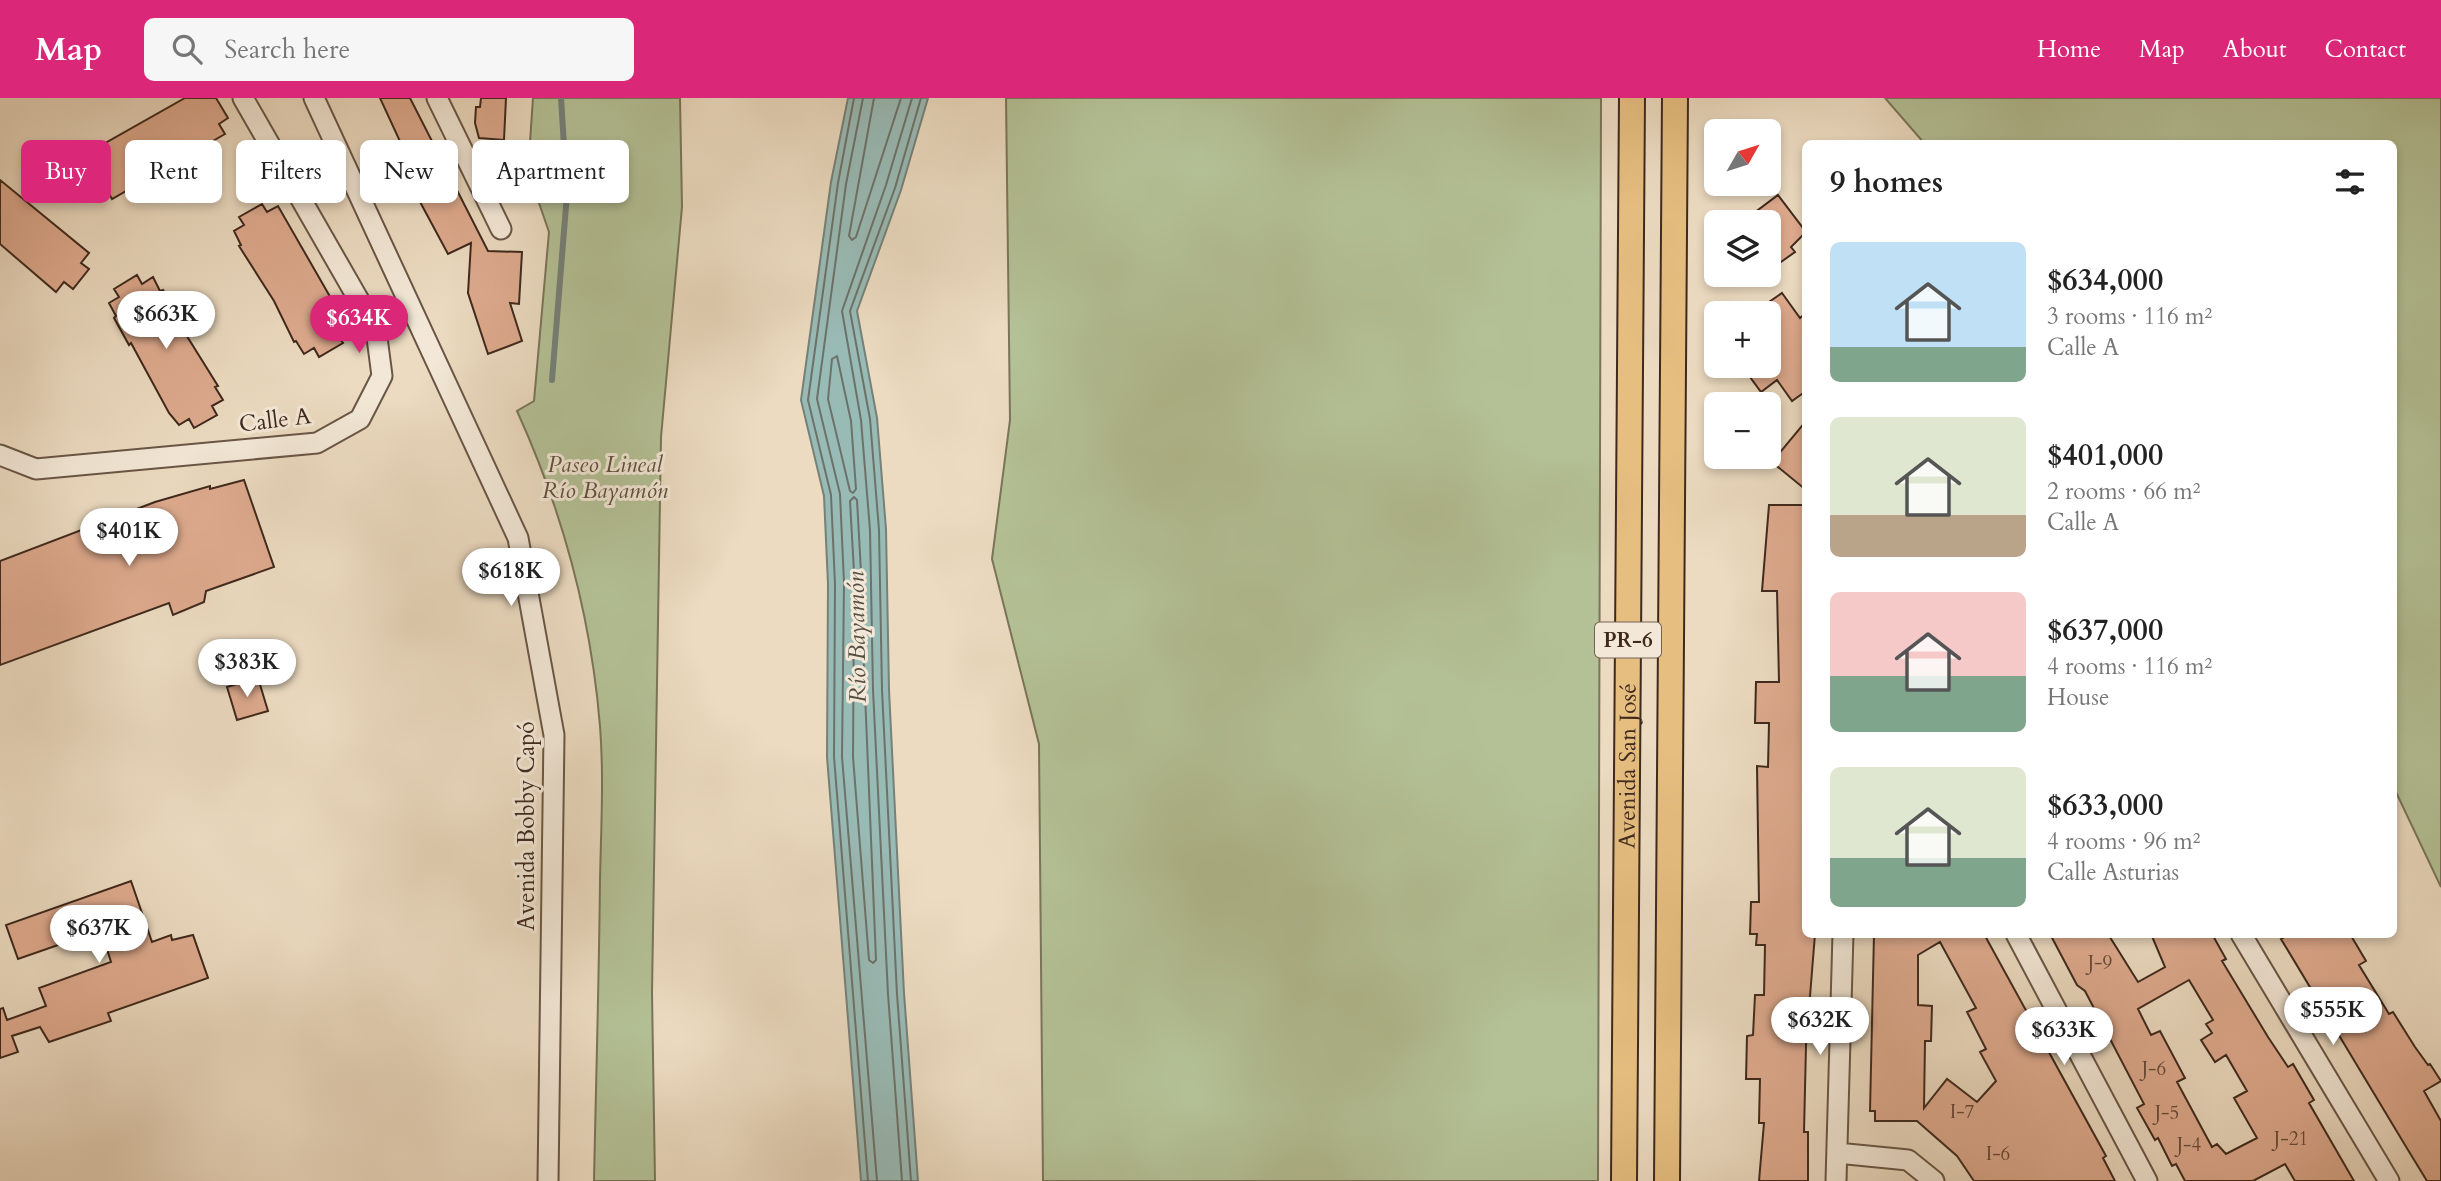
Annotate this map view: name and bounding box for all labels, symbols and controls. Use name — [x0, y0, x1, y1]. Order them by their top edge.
search box — [144, 18, 634, 81]
text: Map — [35, 27, 102, 72]
icon: search — [168, 30, 206, 68]
text: Search here — [224, 32, 350, 67]
text: Home — [2037, 33, 2101, 66]
text: Map — [2139, 33, 2185, 66]
text: About — [2223, 33, 2287, 66]
text: Contact — [2325, 33, 2406, 66]
north arrow — [1704, 119, 1782, 196]
map controls — [1704, 119, 1781, 469]
chip: Buy — [21, 140, 111, 203]
chip: Rent — [125, 140, 222, 203]
chip: Filters — [236, 140, 346, 203]
chip: New — [360, 140, 458, 203]
chip: Apartment — [472, 140, 629, 203]
text: 9 homes — [1830, 162, 1943, 203]
icon: filters — [2331, 163, 2369, 201]
button: layers — [1704, 210, 1781, 287]
text: $634,000 — [2047, 260, 2163, 301]
icon: home — [1886, 270, 1970, 354]
pin: $663K — [117, 292, 215, 351]
pin: $634K — [310, 296, 408, 355]
text: $663K — [133, 298, 199, 329]
button: + — [1704, 301, 1781, 378]
text: 3 rooms · 116 m² — [2047, 301, 2212, 332]
text: $634K — [326, 302, 392, 333]
text: Calle A — [2047, 332, 2119, 363]
button: − — [1704, 392, 1781, 469]
street label: Calle A — [237, 400, 313, 440]
text: $401,000 — [2047, 435, 2163, 476]
icon: home — [1886, 445, 1970, 529]
park label: Paseo Lineal Río Bayamón — [542, 449, 669, 506]
text: 2 rooms · 66 m² — [2047, 476, 2200, 507]
text: Calle A — [2047, 507, 2119, 538]
pin: $401K — [80, 508, 178, 568]
text: $401K — [96, 515, 162, 546]
pin: $618K — [462, 548, 560, 608]
text: $618K — [478, 555, 544, 586]
water label: Río Bayamón — [839, 571, 875, 703]
text: $637,000 — [2047, 610, 2163, 651]
icon: home — [1886, 620, 1970, 704]
road number: PR-6 — [1595, 622, 1661, 658]
pin: $383K — [198, 640, 296, 699]
text: $383K — [214, 646, 280, 677]
text: 4 rooms · 116 m² — [2047, 651, 2212, 682]
text: House — [2047, 682, 2109, 713]
street label: Avenida San José — [1611, 683, 1643, 849]
street label: Avenida Bobby Capó — [511, 721, 542, 931]
text: $633,000 — [2047, 785, 2163, 826]
icon: home — [1886, 795, 1970, 879]
text: 4 rooms · 96 m² — [2047, 826, 2200, 857]
text: Calle Asturias — [2047, 857, 2179, 888]
pin: $637K — [50, 906, 148, 965]
text: $637K — [66, 912, 132, 943]
house number: J-9 — [2085, 950, 2113, 976]
pin: $555K — [2284, 988, 2382, 1047]
text: $555K — [2300, 994, 2366, 1025]
pin: $632K — [1771, 998, 1869, 1057]
text: $632K — [1787, 1004, 1853, 1035]
pin: $633K — [2015, 1007, 2113, 1067]
text: $633K — [2031, 1014, 2097, 1045]
house number: J-6 — [2139, 1056, 2166, 1082]
house number: I-7 — [1950, 1099, 1975, 1125]
house number: J-5 — [2152, 1100, 2179, 1126]
house number: J-21 — [2271, 1126, 2308, 1152]
house number: J-4 — [2174, 1132, 2202, 1158]
house number: I-6 — [1986, 1141, 2010, 1167]

